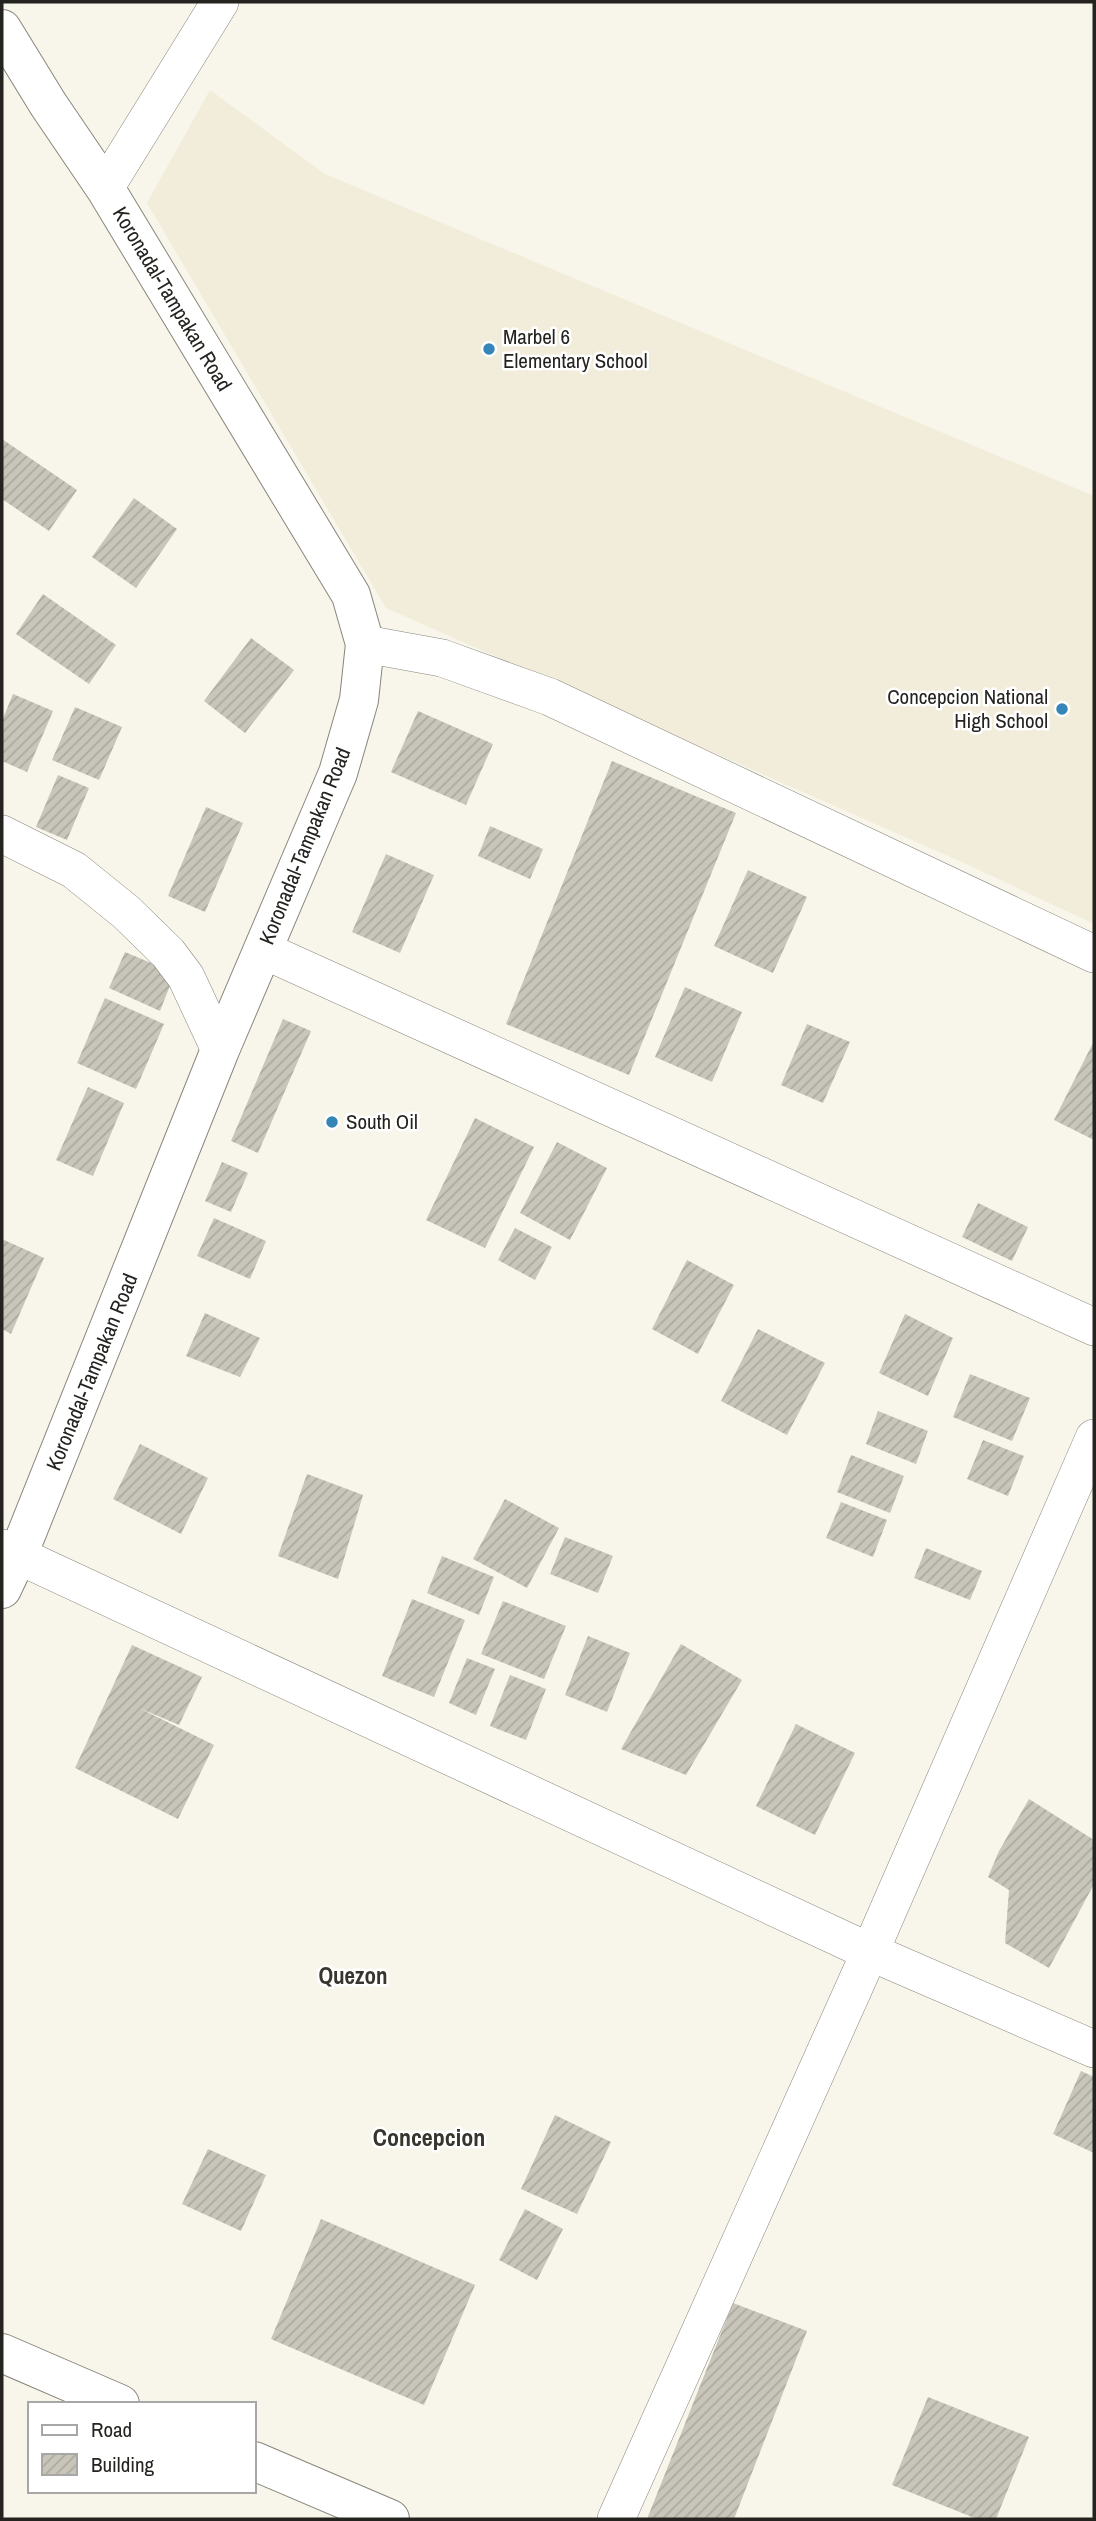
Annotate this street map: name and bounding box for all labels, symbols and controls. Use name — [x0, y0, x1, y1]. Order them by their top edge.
street label: Koronadal-Tampakan Road — [106, 201, 239, 396]
place label: Marbel 6 Elementary School — [503, 322, 648, 375]
marker: Marbel 6 Elementary School — [481, 341, 497, 357]
place label: Concepcion National High School — [887, 682, 1048, 735]
marker: Concepcion National High School — [1054, 701, 1070, 717]
street label: Koronadal-Tampakan Road — [252, 743, 357, 949]
place label: South Oil — [346, 1107, 418, 1136]
marker: South Oil — [324, 1114, 340, 1130]
street label: Koronadal-Tampakan Road — [39, 1269, 144, 1475]
district label: Quezon — [318, 1960, 388, 1991]
district label: Concepcion — [373, 2121, 485, 2153]
legend — [28, 2402, 256, 2493]
text: Road — [91, 2415, 132, 2444]
text: Building — [91, 2450, 155, 2479]

